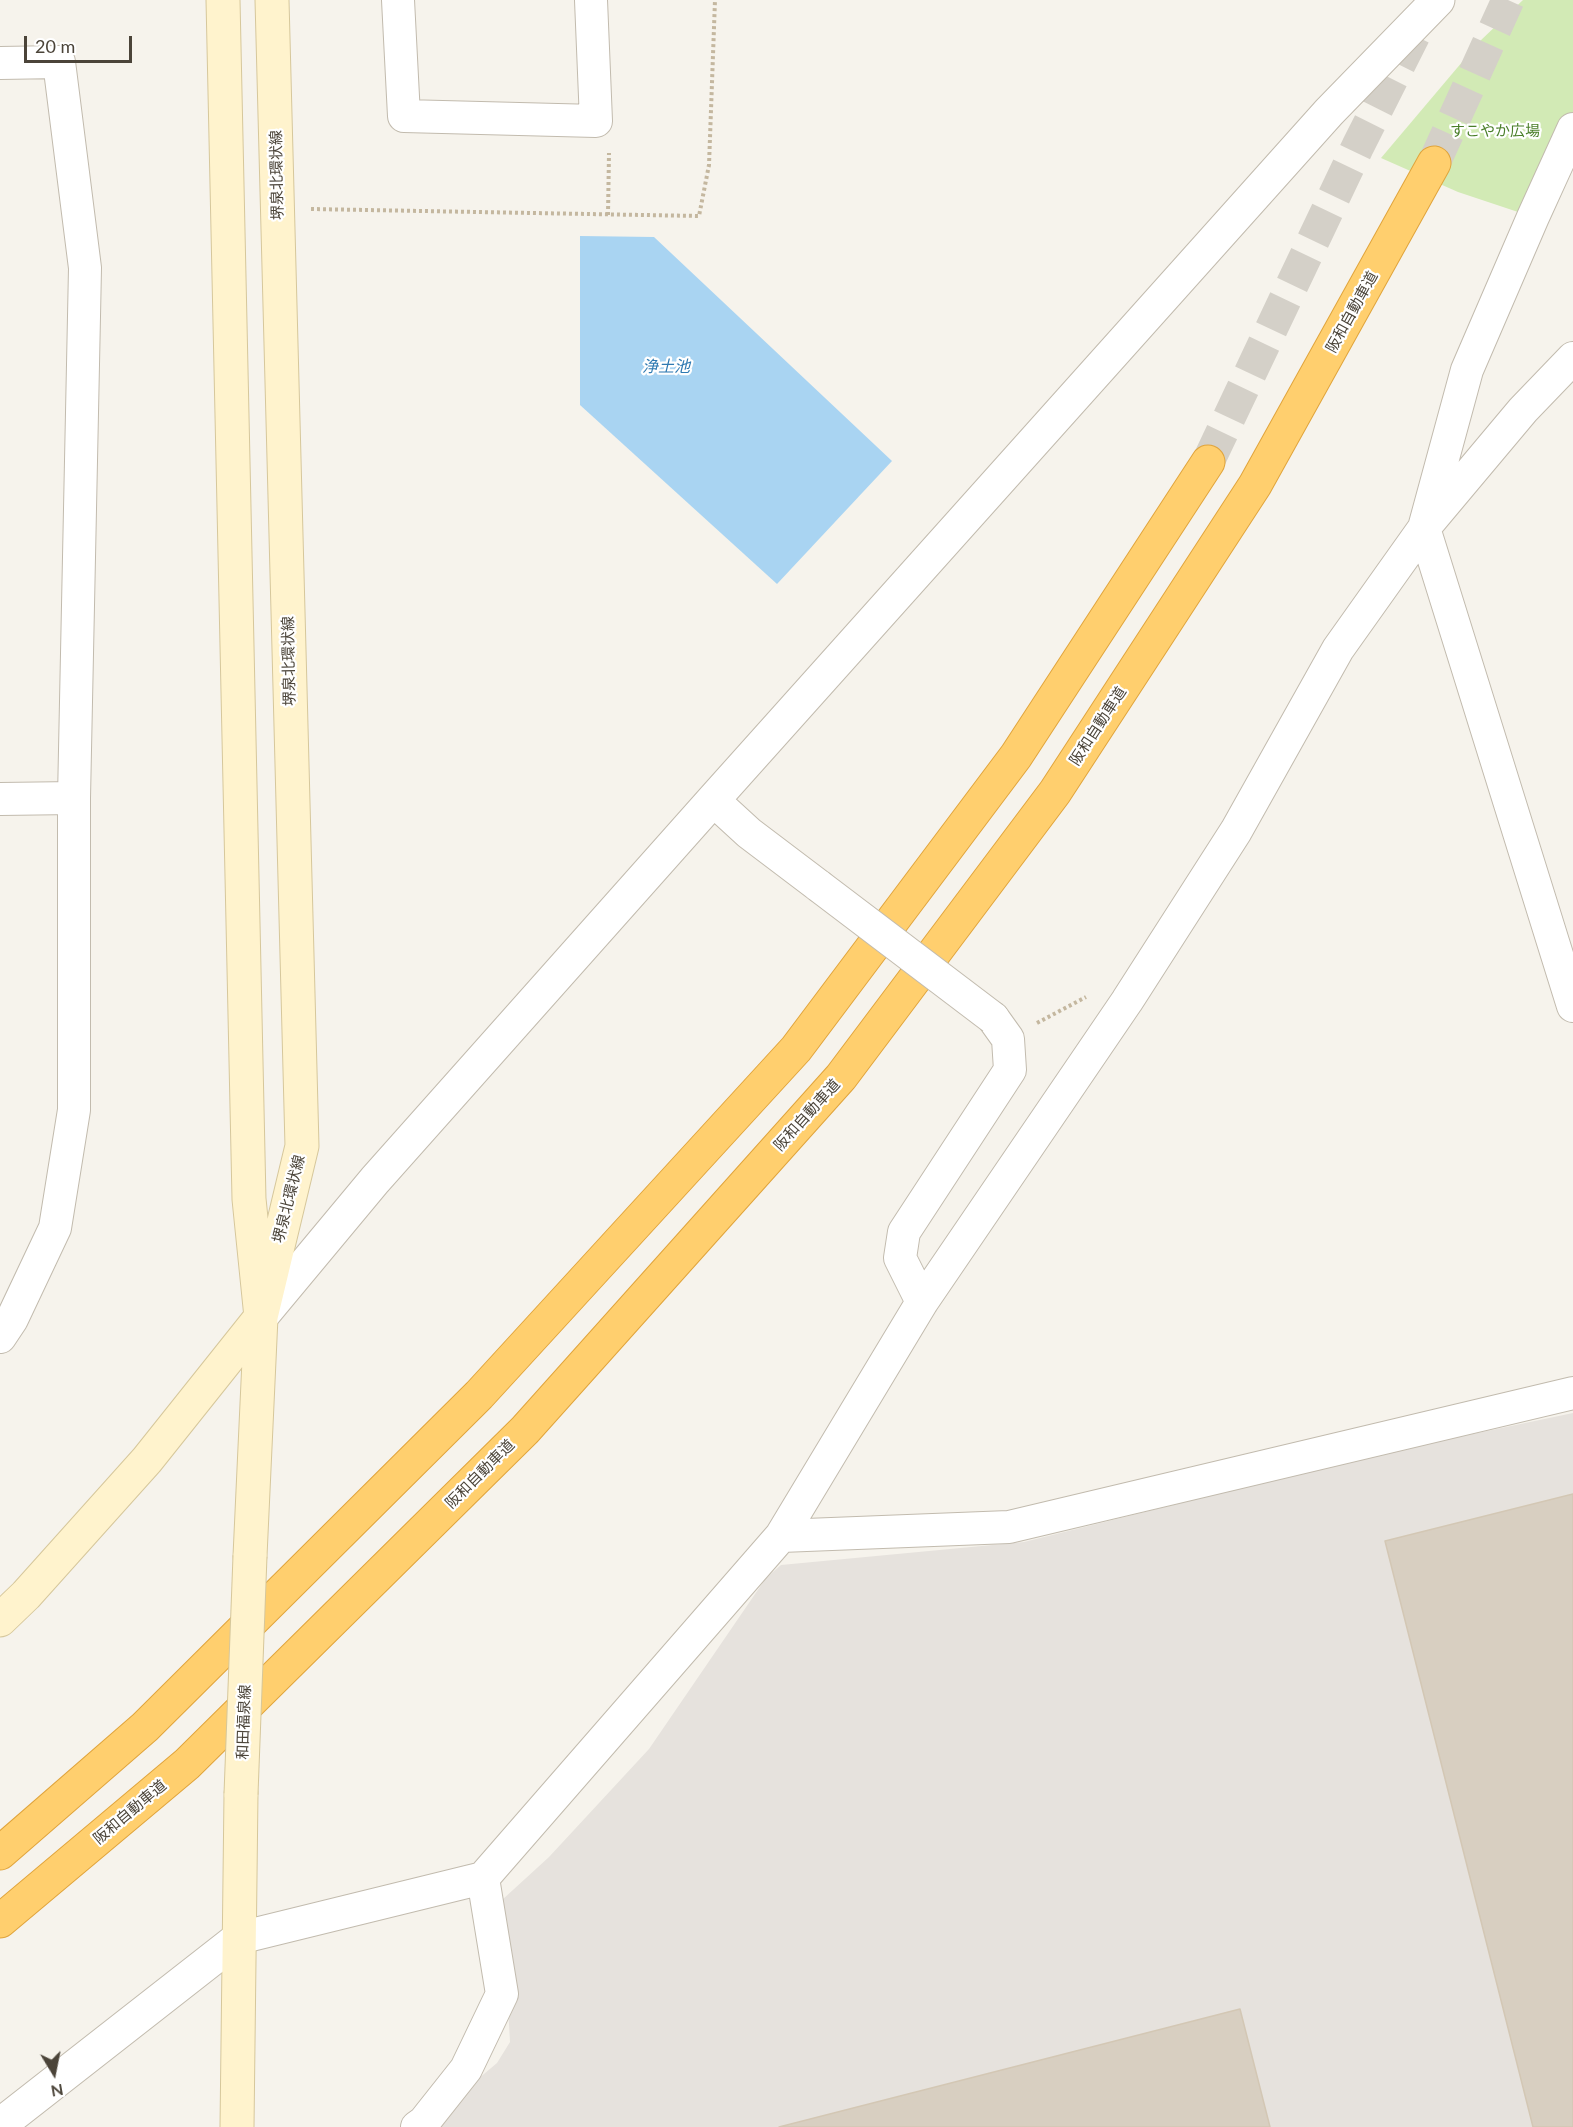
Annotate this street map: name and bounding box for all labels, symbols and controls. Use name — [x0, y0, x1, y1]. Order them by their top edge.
scale bar — [27, 24, 135, 62]
text: 20 m — [35, 35, 75, 57]
park label: すこやか広場 — [1450, 122, 1540, 140]
street label: 堺泉北環状線 — [267, 130, 287, 220]
street label: 阪和自動車道 — [1322, 268, 1382, 356]
water label: 浄土池 — [642, 357, 690, 377]
street label: 堺泉北環状線 — [279, 616, 299, 706]
street label: 阪和自動車道 — [1066, 683, 1130, 769]
street label: 阪和自動車道 — [770, 1076, 844, 1154]
street label: 堺泉北環状線 — [269, 1153, 309, 1245]
street label: 阪和自動車道 — [442, 1436, 518, 1512]
street label: 和田福泉線 — [234, 1684, 254, 1760]
street label: 阪和自動車道 — [90, 1776, 170, 1848]
north arrow — [24, 2043, 84, 2103]
text: N — [50, 2081, 65, 2102]

